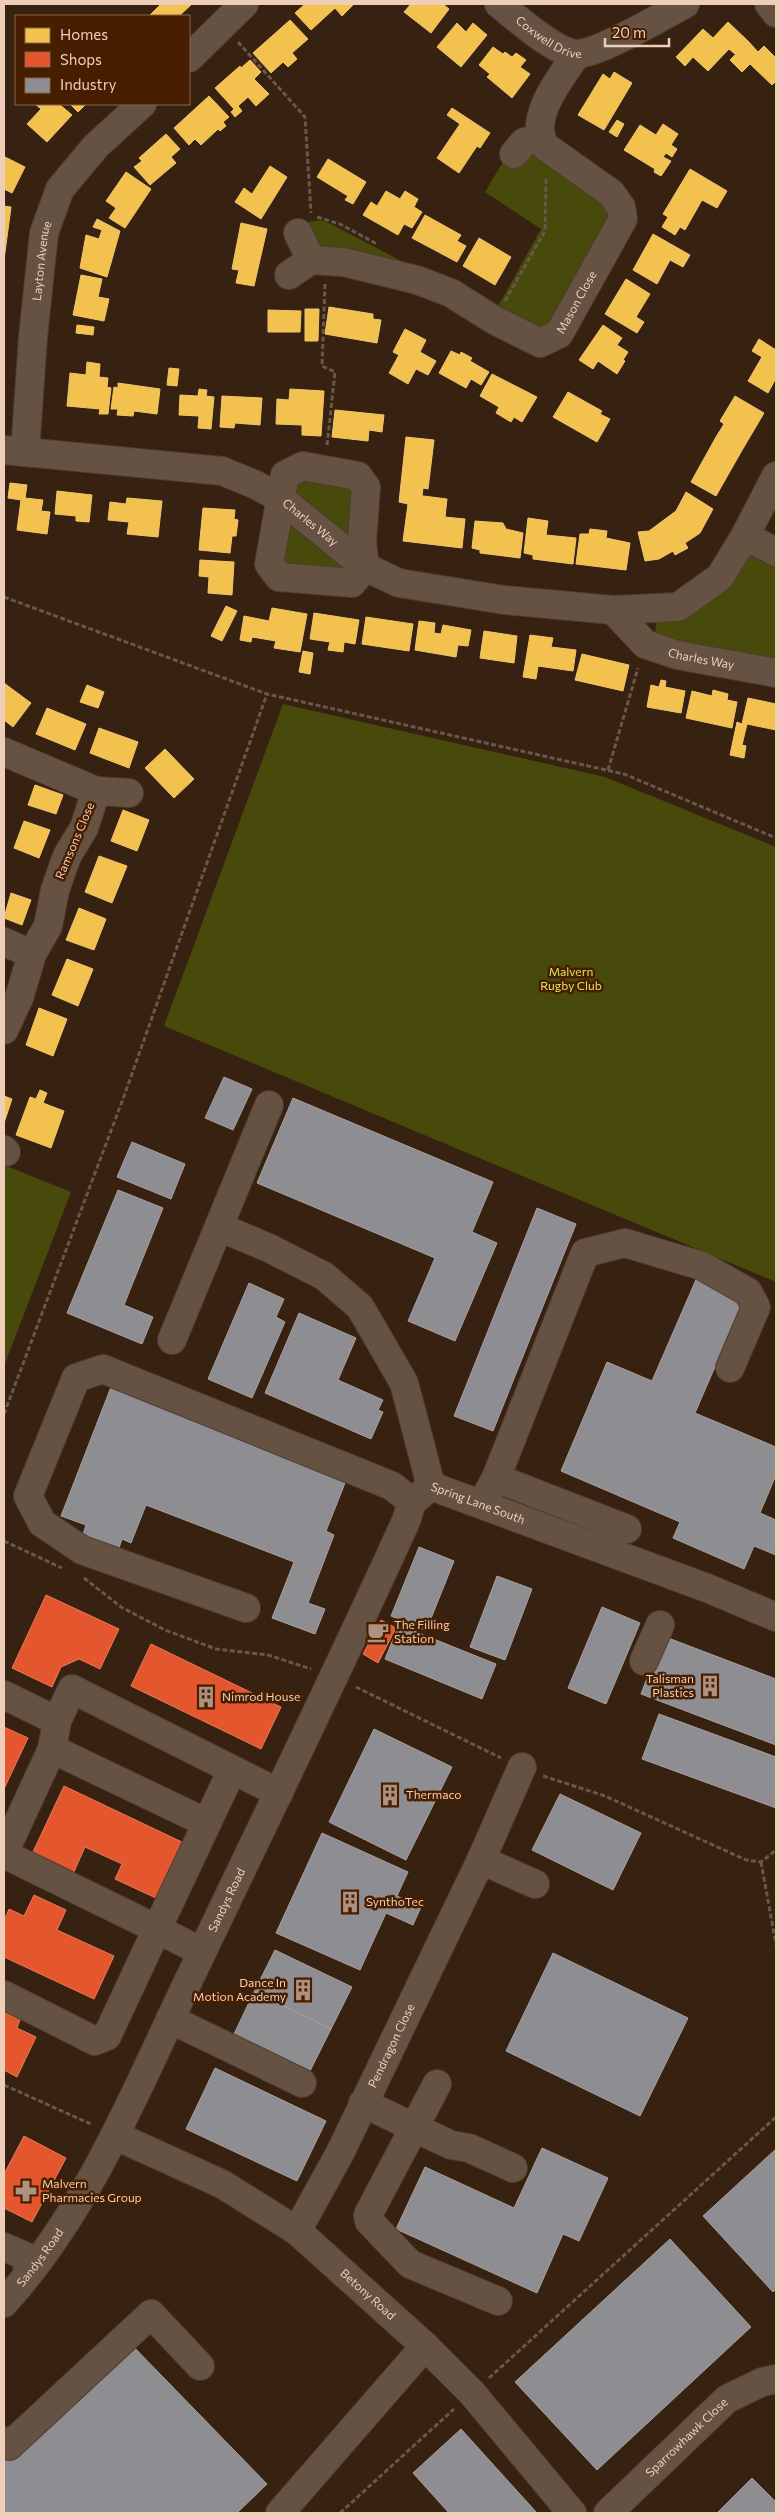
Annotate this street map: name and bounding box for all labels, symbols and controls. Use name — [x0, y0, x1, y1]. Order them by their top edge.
street label: Coxwell Drive — [513, 13, 582, 60]
legend — [15, 15, 190, 105]
scale bar — [605, 15, 669, 47]
text: 20 m — [612, 23, 646, 41]
text: Homes — [60, 25, 108, 43]
text: Shops — [60, 50, 102, 68]
text: Industry — [60, 75, 117, 93]
street label: Layton Avenue — [29, 219, 54, 301]
street label: Mason Close — [553, 268, 599, 336]
street label: Charles Way — [280, 495, 341, 548]
street label: Charles Way — [666, 644, 736, 671]
street label: Ramsons Close — [52, 800, 97, 881]
park label: Malvern Rugby Club — [540, 964, 602, 992]
street label: Spring Lane South — [429, 1479, 527, 1526]
place label: The Filling Station — [394, 1617, 450, 1645]
cafe icon: The Filling Station — [365, 1619, 391, 1645]
place label: Talisman Plastics — [646, 1671, 694, 1699]
building icon: Talisman Plastics — [697, 1673, 723, 1699]
building icon: Nimrod House — [193, 1684, 219, 1710]
place label: Nimrod House — [222, 1689, 300, 1703]
building icon: Thermaco — [377, 1782, 403, 1808]
place label: Thermaco — [406, 1787, 462, 1801]
street label: Sandys Road — [205, 1866, 247, 1934]
building icon: SynthoTec — [337, 1889, 363, 1915]
place label: SynthoTec — [366, 1894, 424, 1908]
place label: Dance In Motion Academy — [193, 1975, 286, 2003]
building icon: Dance In Motion Academy — [290, 1977, 316, 2003]
street label: Pendragon Close — [365, 2001, 417, 2090]
place label: Malvern Pharmacies Group — [42, 2176, 142, 2204]
pharmacy icon: Malvern Pharmacies Group — [13, 2178, 39, 2204]
street label: Sandys Road — [13, 2225, 65, 2289]
street label: Betony Road — [338, 2265, 399, 2322]
street label: Sparrowhawk Close — [642, 2394, 730, 2479]

